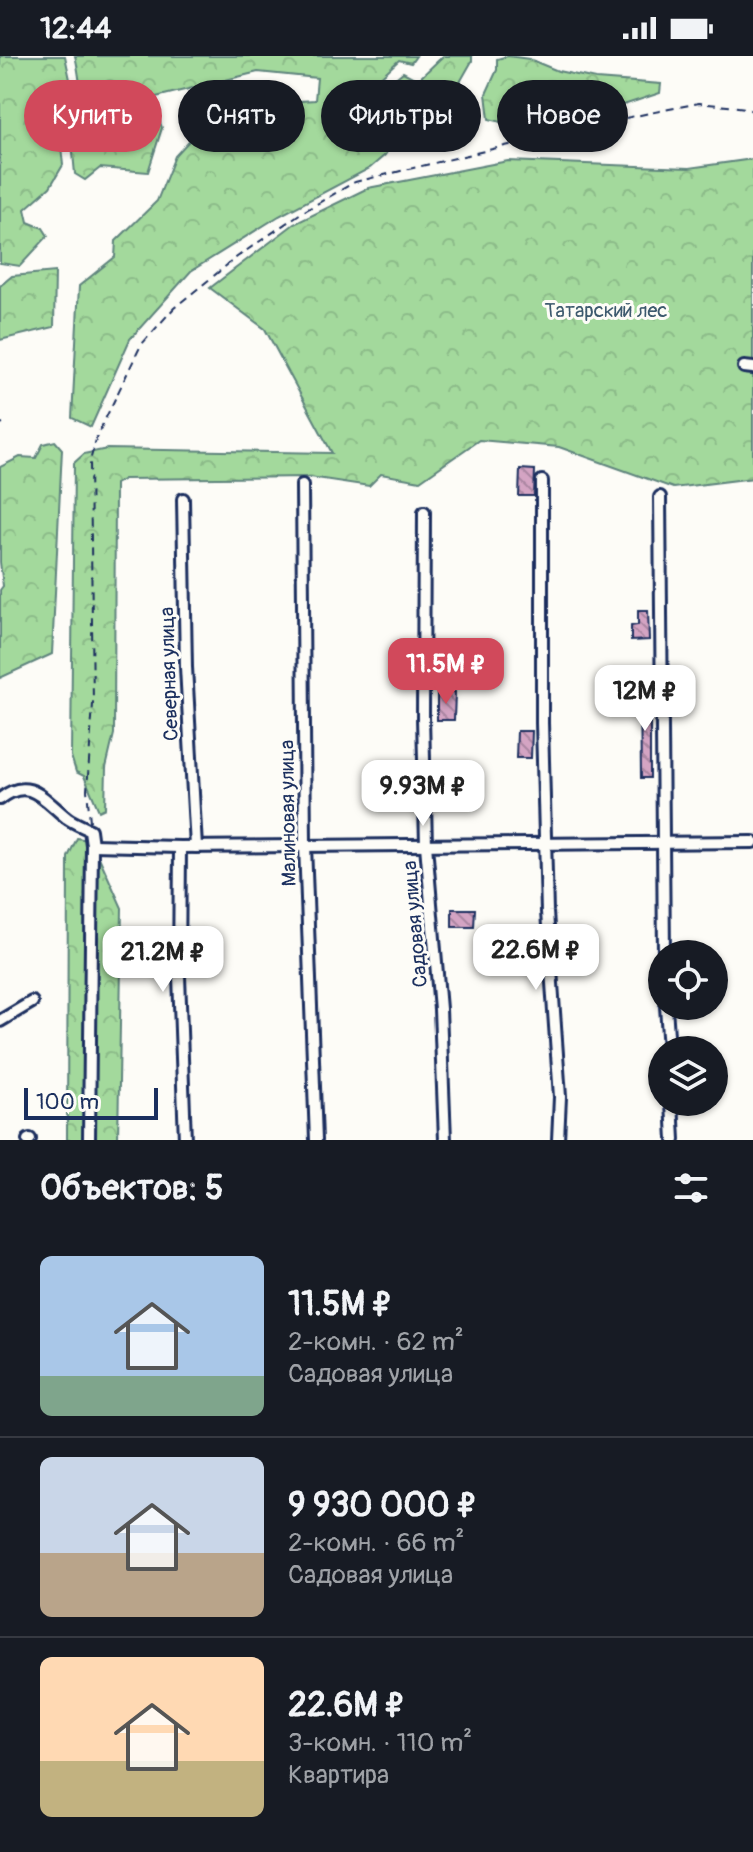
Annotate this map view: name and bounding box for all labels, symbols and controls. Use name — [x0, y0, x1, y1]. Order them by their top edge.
text: 12:44 — [40, 10, 111, 47]
chip: Купить — [24, 80, 162, 152]
chip: Снять — [178, 80, 305, 152]
chip: Фильтры — [321, 80, 481, 152]
chip: Новое — [497, 80, 628, 152]
park label: Татарский лес — [544, 298, 668, 323]
street label: Северная улица — [154, 607, 184, 741]
pin: 11.5M ₽ — [372, 638, 520, 706]
text: 11.5M ₽ — [406, 648, 486, 680]
pin: 12M ₽ — [589, 665, 701, 733]
text: 12M ₽ — [613, 675, 677, 707]
street label: Малиновая улица — [274, 740, 302, 886]
pin: 9.93M ₽ — [349, 760, 497, 828]
text: 9.93M ₽ — [380, 770, 466, 802]
street label: Садовая улица — [397, 860, 433, 988]
pin: 22.6M ₽ — [462, 924, 610, 992]
pin: 21.2M ₽ — [89, 926, 237, 994]
text: 22.6M ₽ — [491, 934, 581, 966]
text: 21.2M ₽ — [121, 936, 205, 968]
map controls — [648, 940, 728, 1116]
button: locate — [648, 940, 728, 1020]
button: layers — [648, 1036, 728, 1116]
scale bar — [24, 1084, 158, 1120]
text: 100 m — [36, 1088, 99, 1116]
icon: filters — [669, 1166, 713, 1210]
text: Объектов: 5 — [40, 1167, 223, 1210]
text: 11.5M ₽ — [288, 1283, 393, 1326]
icon: home — [104, 1288, 200, 1384]
text: 2-комн. · 62 m² — [288, 1326, 464, 1358]
text: Садовая улица — [288, 1358, 453, 1390]
text: 9 930 000 ₽ — [288, 1484, 477, 1527]
icon: home — [104, 1489, 200, 1585]
text: 2-комн. · 66 m² — [288, 1527, 464, 1559]
text: Садовая улица — [288, 1559, 453, 1591]
text: 22.6M ₽ — [288, 1684, 406, 1727]
icon: home — [104, 1689, 200, 1785]
text: 3-комн. · 110 m² — [288, 1727, 472, 1759]
text: Квартира — [288, 1759, 389, 1791]

